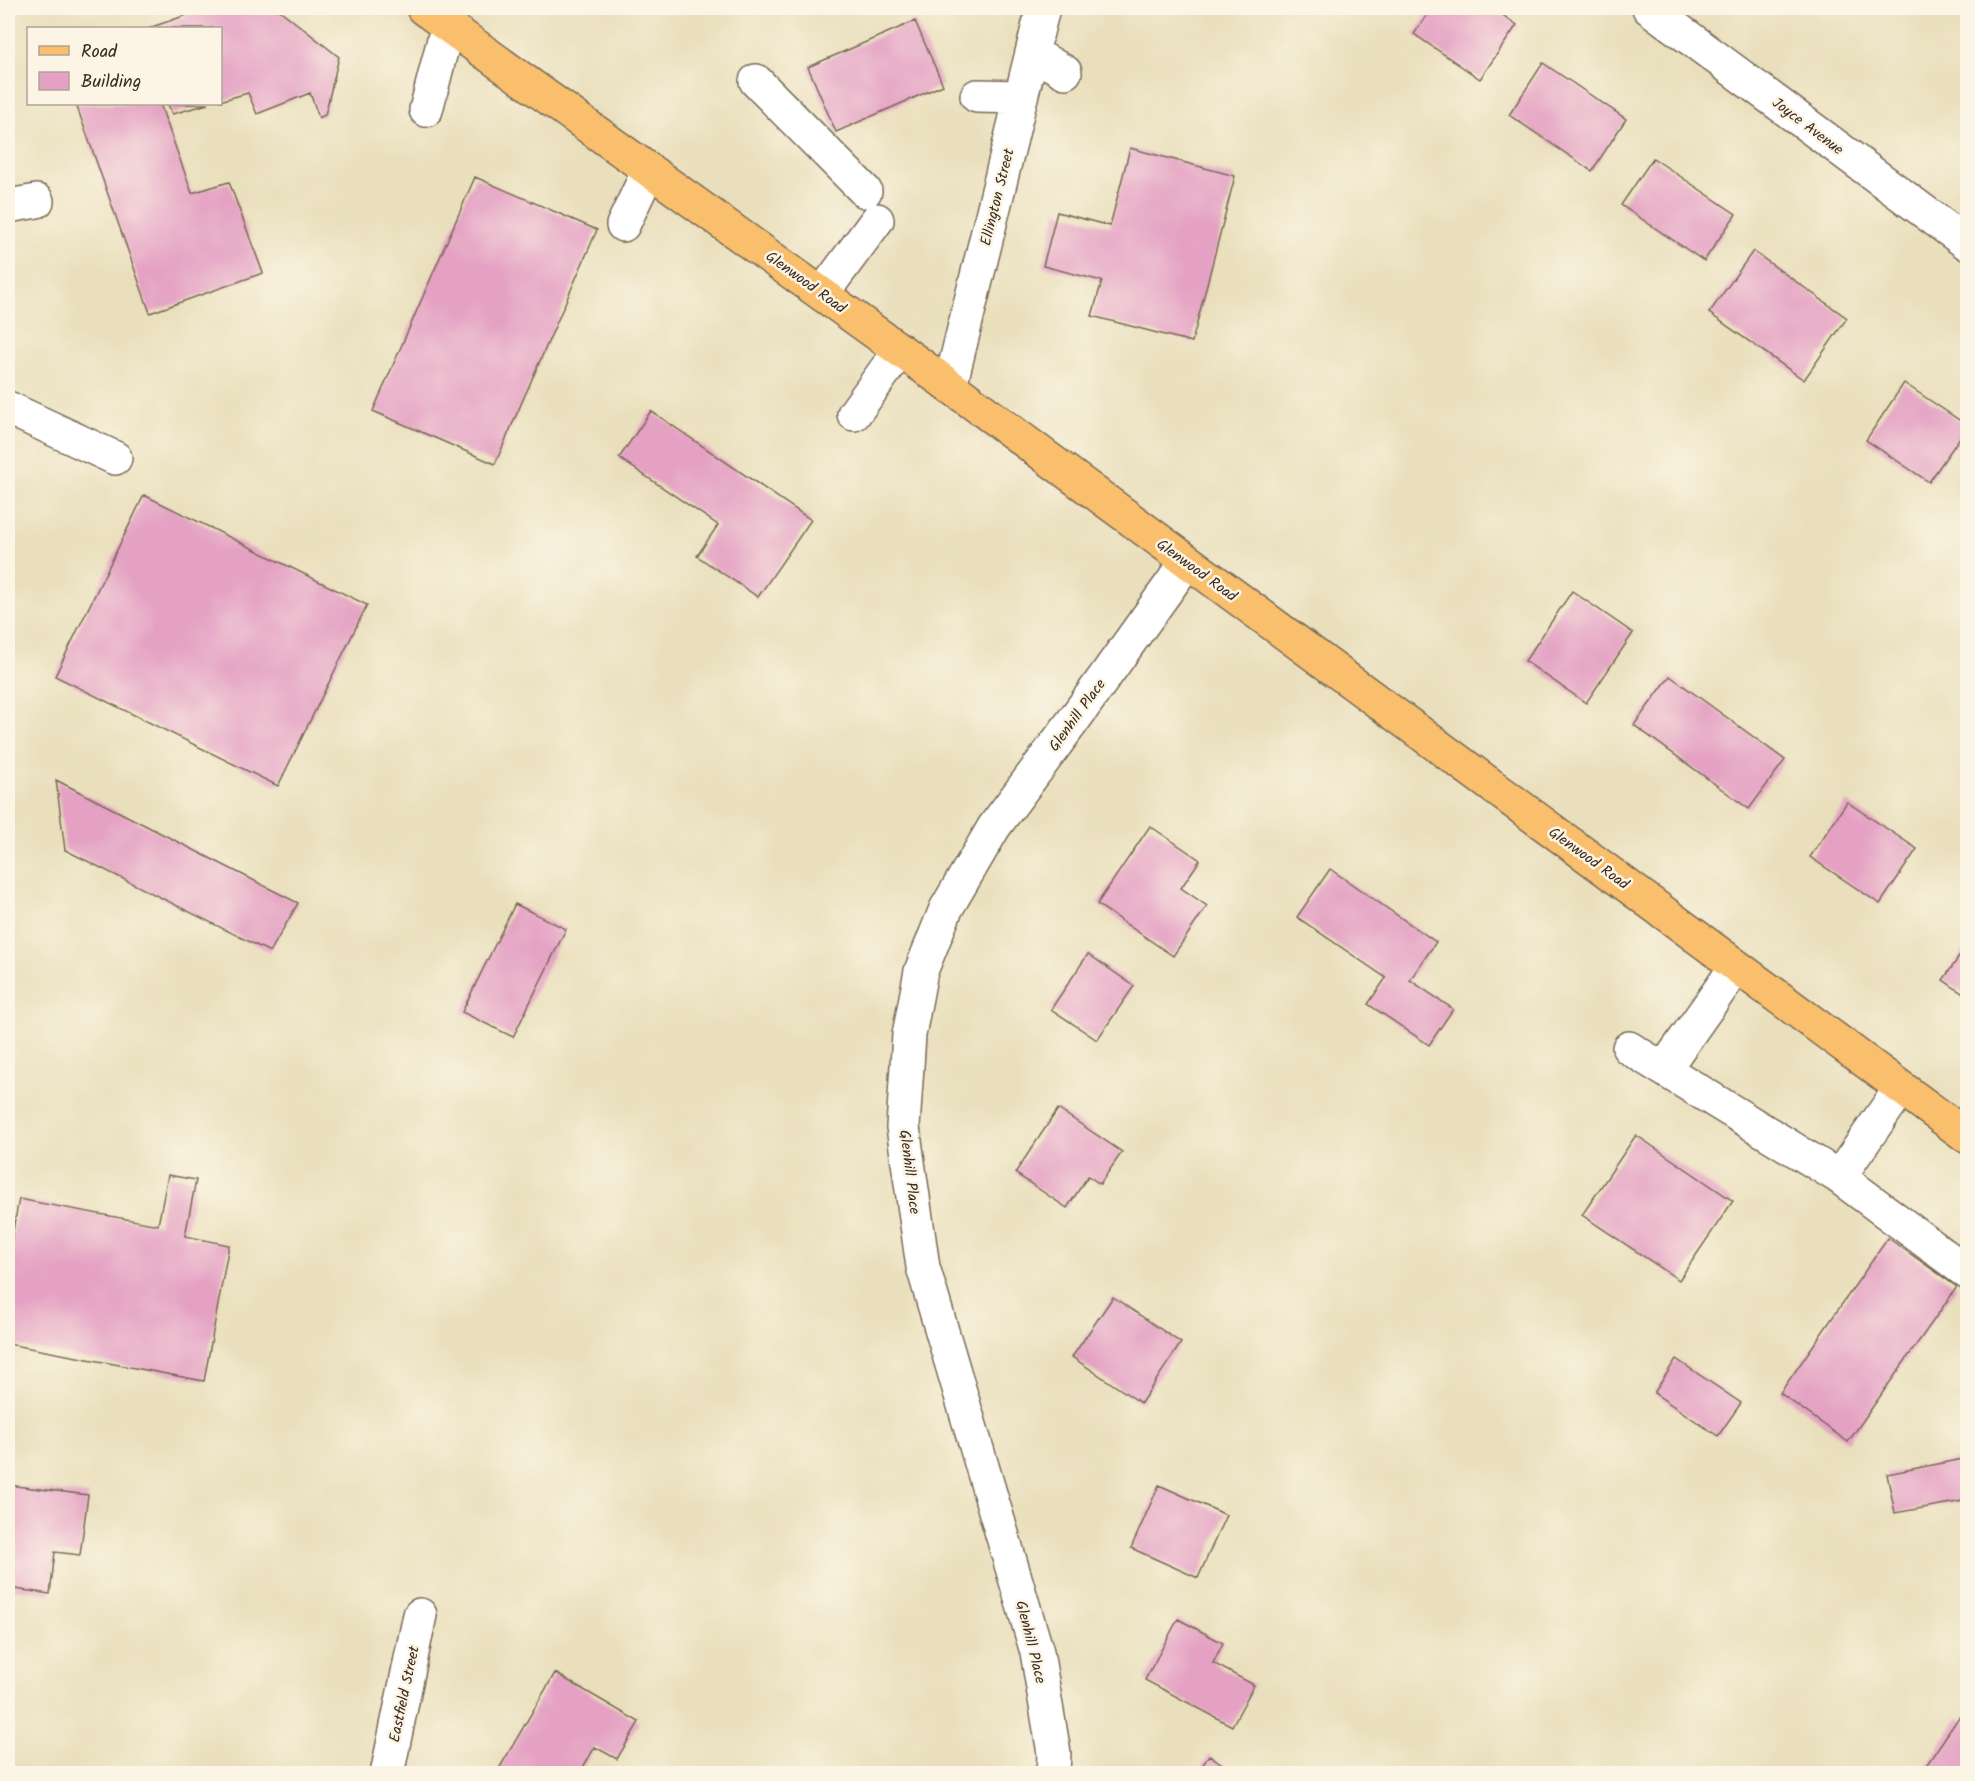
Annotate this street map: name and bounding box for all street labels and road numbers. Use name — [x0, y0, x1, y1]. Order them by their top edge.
street label: Joyce Avenue — [1766, 92, 1849, 162]
street label: Ellington Street — [974, 146, 1022, 248]
street label: Glenwood Road — [760, 245, 851, 321]
street label: Glenwood Road — [1151, 533, 1242, 609]
street label: Glenhill Place — [1043, 674, 1113, 757]
street label: Glenwood Road — [1543, 821, 1634, 897]
street label: Glenhill Place — [892, 1129, 926, 1216]
street label: Glenhill Place — [1008, 1598, 1052, 1687]
street label: Eastfield Street — [383, 1644, 427, 1745]

